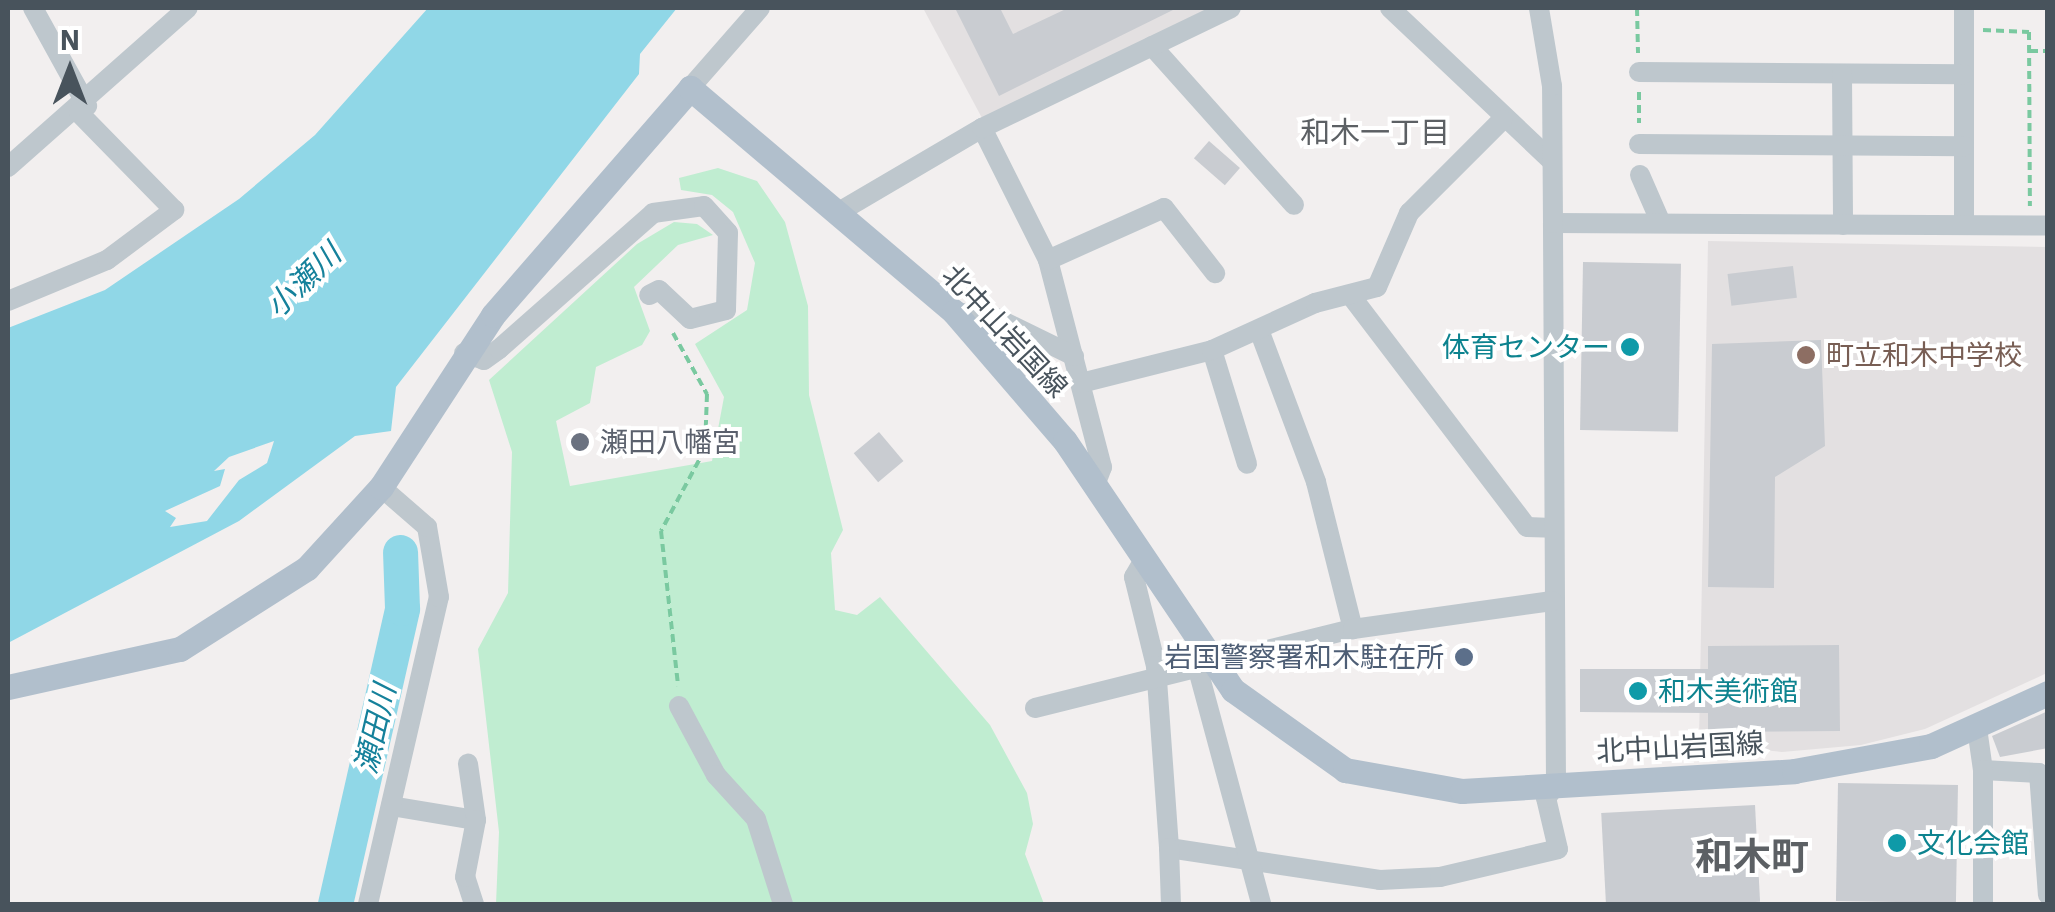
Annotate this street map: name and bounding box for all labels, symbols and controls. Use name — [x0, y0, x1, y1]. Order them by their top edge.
north arrow — [20, 20, 120, 120]
text: N — [60, 21, 80, 58]
district label: 和木一丁目 — [1300, 114, 1450, 150]
water label: 小瀬川 — [258, 236, 348, 324]
street label: 北中山岩国線 — [935, 258, 1075, 404]
place label: 体育センター — [1442, 330, 1610, 364]
marker: 体育センター — [1619, 336, 1641, 358]
place label: 町立和木中学校 — [1826, 338, 2022, 372]
marker: 町立和木中学校 — [1795, 344, 1817, 366]
place label: 瀬田八幡宮 — [600, 425, 740, 459]
marker: 瀬田八幡宮 — [569, 431, 591, 453]
place label: 岩国警察署和木駐在所 — [1164, 640, 1444, 674]
marker: 岩国警察署和木駐在所 — [1453, 646, 1475, 668]
place label: 和木美術館 — [1658, 674, 1798, 708]
marker: 和木美術館 — [1627, 680, 1649, 702]
water label: 瀬田川 — [347, 681, 403, 777]
street label: 北中山岩国線 — [1595, 726, 1765, 768]
place label: 文化会館 — [1917, 826, 2029, 860]
marker: 文化会館 — [1886, 832, 1908, 854]
district label: 和木町 — [1695, 833, 1809, 879]

